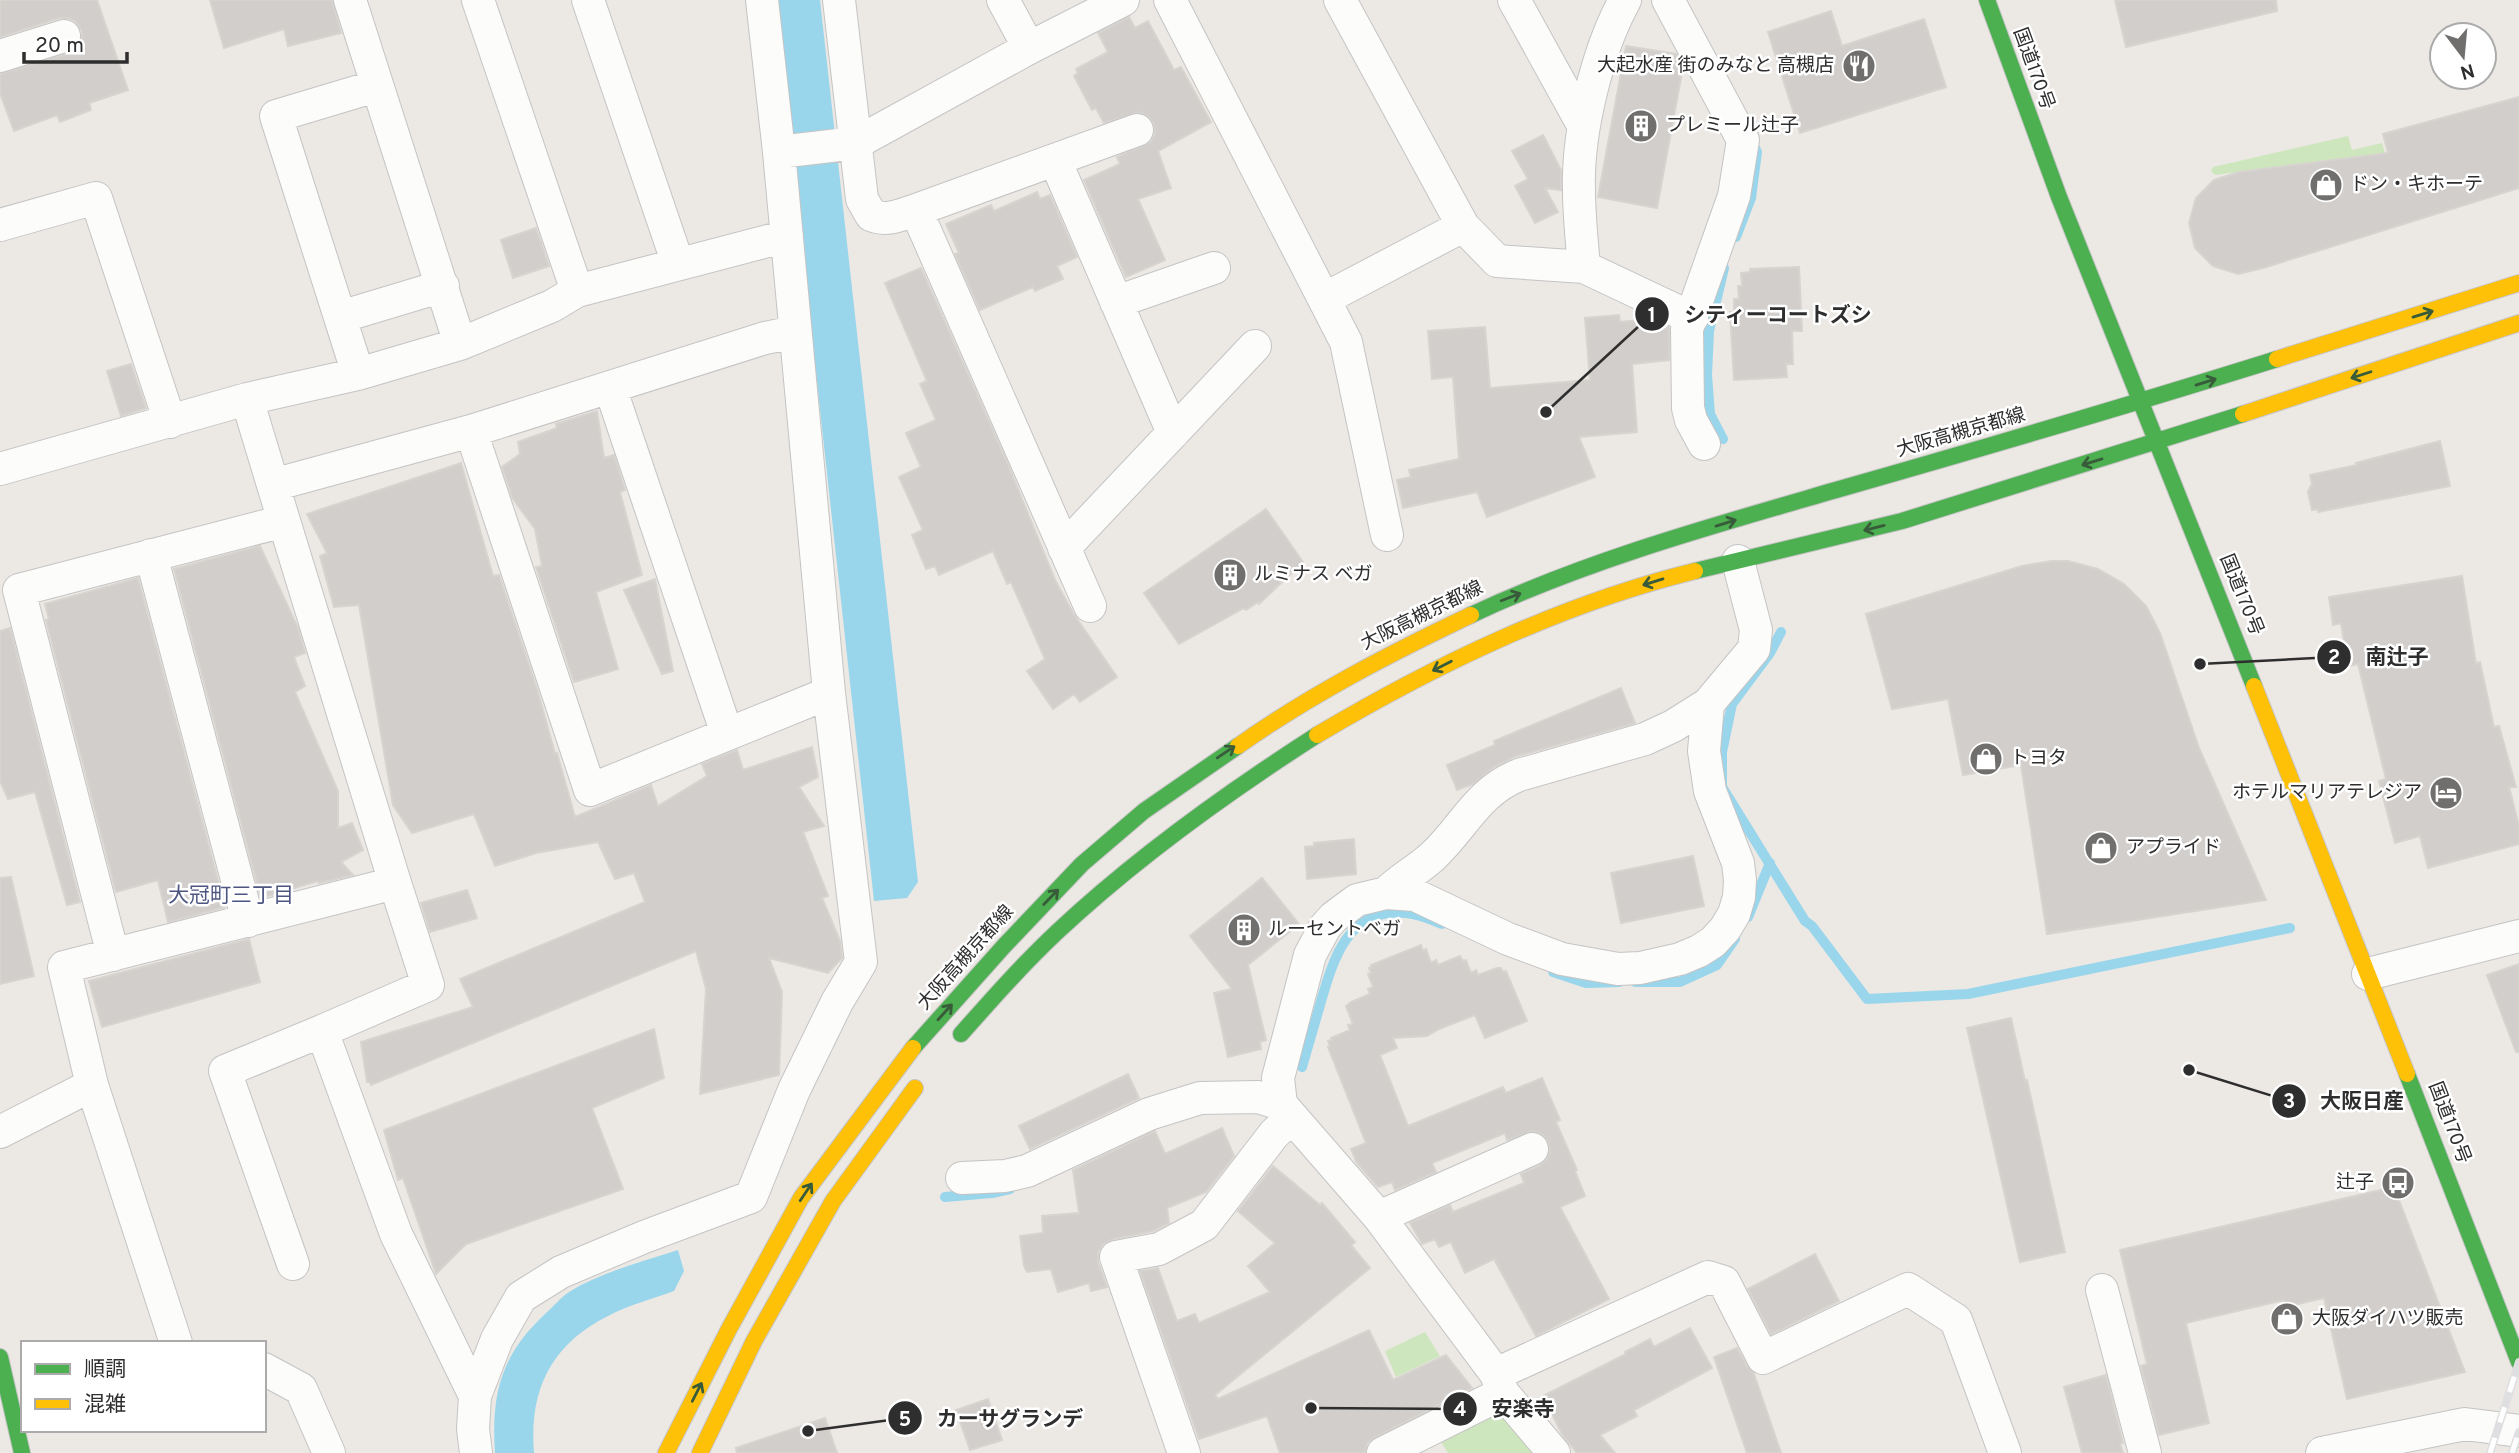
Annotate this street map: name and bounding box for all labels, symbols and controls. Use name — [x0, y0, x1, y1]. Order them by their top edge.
scale bar — [24, 21, 128, 65]
north arrow — [2428, 21, 2498, 91]
street label: 国道170号 — [2007, 25, 2059, 113]
text: 20 m — [35, 33, 84, 60]
restaurant icon: 大起水産 街のみなと 高槻店 — [1840, 47, 1878, 85]
place label: 大起水産 街のみなと 高槻店 — [1597, 54, 1834, 78]
text: N — [2457, 57, 2477, 84]
building icon: プレミール辻子 — [1622, 107, 1660, 145]
place label: プレミール辻子 — [1666, 114, 1799, 138]
shop icon: ドン・キホーテ — [2307, 166, 2345, 204]
place label: ドン・キホーテ — [2350, 173, 2483, 197]
callout: シティーコートズシ — [1634, 293, 1886, 335]
text: 1 — [1648, 303, 1656, 330]
text: シティーコートズシ — [1684, 303, 1872, 330]
one-way arrow — [2412, 306, 2434, 319]
one-way arrow — [2350, 370, 2372, 383]
one-way arrow — [2195, 374, 2217, 387]
street label: 大阪高槻京都線 — [1894, 403, 2028, 463]
one-way arrow — [2081, 457, 2103, 470]
one-way arrow — [1715, 515, 1737, 528]
one-way arrow — [1863, 522, 1886, 535]
street label: 国道170号 — [2214, 551, 2268, 639]
building icon: ルミナス ベガ — [1211, 556, 1249, 594]
place label: ルミナス ベガ — [1254, 563, 1372, 587]
street label: 大阪高槻京都線 — [1357, 576, 1487, 656]
one-way arrow — [1643, 577, 1665, 589]
one-way arrow — [1500, 590, 1522, 602]
callout: 南辻子 — [2316, 636, 2442, 678]
text: 2 — [2328, 645, 2340, 672]
text: 南辻子 — [2366, 645, 2429, 672]
one-way arrow — [1432, 660, 1453, 674]
shop icon: トヨタ — [1967, 740, 2005, 778]
one-way arrow — [1216, 745, 1235, 760]
place label: トヨタ — [2010, 747, 2067, 771]
hotel icon: ホテルマリアテレジア — [2427, 774, 2465, 812]
place label: ホテルマリアテレジア — [2232, 781, 2422, 805]
shop icon: アプライド — [2082, 829, 2120, 867]
place label: アプライド — [2126, 836, 2221, 860]
district label: 大冠町三丁目 — [168, 883, 294, 910]
one-way arrow — [1042, 889, 1059, 906]
street label: 大阪高槻京都線 — [913, 901, 1019, 1015]
building icon: ルーセントベガ — [1225, 911, 1263, 949]
place label: ルーセントベガ — [1268, 918, 1401, 942]
one-way arrow — [937, 1004, 953, 1022]
street label: 国道170号 — [2422, 1079, 2476, 1167]
callout: 大阪日産 — [2271, 1080, 2418, 1122]
text: 3 — [2283, 1089, 2295, 1116]
text: 大阪日産 — [2320, 1089, 2404, 1116]
bus stop icon: 辻子 — [2379, 1164, 2417, 1202]
place label: 辻子 — [2336, 1171, 2374, 1195]
one-way arrow — [799, 1183, 813, 1202]
shop icon: 大阪ダイハツ販売 — [2268, 1300, 2306, 1338]
place label: 大阪ダイハツ販売 — [2312, 1307, 2464, 1331]
legend — [21, 1341, 266, 1432]
text: 順調 — [84, 1357, 126, 1384]
one-way arrow — [691, 1382, 705, 1403]
callout: 安楽寺 — [1442, 1388, 1568, 1430]
text: 混雑 — [84, 1392, 126, 1419]
callout: カーサグランデ — [888, 1397, 1098, 1439]
text: 4 — [1453, 1397, 1467, 1424]
text: 安楽寺 — [1492, 1397, 1555, 1424]
text: 5 — [899, 1407, 911, 1434]
text: カーサグランデ — [937, 1407, 1083, 1434]

